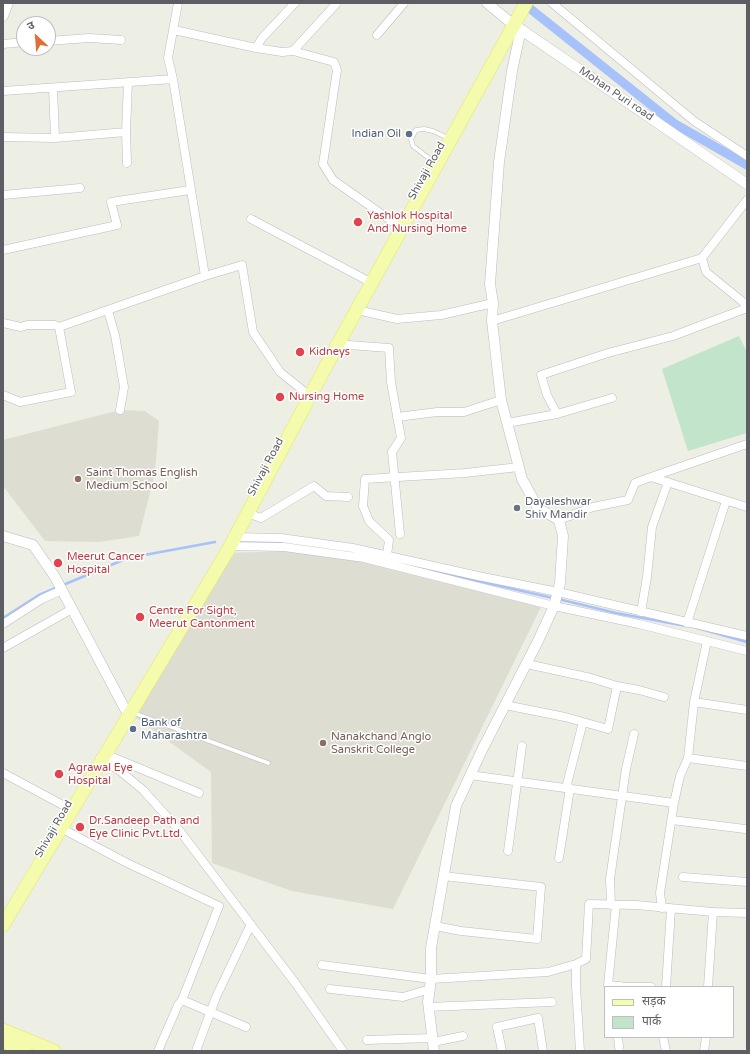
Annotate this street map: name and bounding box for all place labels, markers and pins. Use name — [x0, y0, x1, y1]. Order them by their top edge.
place label: Indian Oil — [352, 127, 401, 141]
marker: Indian Oil — [404, 129, 414, 139]
place label: Yashlok Hospital And Nursing Home — [367, 209, 467, 235]
marker: Yashlok Hospital And Nursing Home — [352, 216, 364, 228]
place label: Kidneys — [309, 345, 350, 359]
marker: Kidneys — [294, 346, 306, 358]
place label: Nursing Home — [289, 390, 364, 404]
marker: Nursing Home — [274, 391, 286, 403]
place label: Saint Thomas English Medium School — [86, 466, 198, 492]
marker: Saint Thomas English Medium School — [73, 474, 83, 484]
place label: Dayaleshwar Shiv Mandir — [525, 495, 591, 521]
marker: Dayaleshwar Shiv Mandir — [512, 503, 522, 513]
place label: Meerut Cancer Hospital — [67, 550, 145, 576]
marker: Meerut Cancer Hospital — [52, 557, 64, 569]
place label: Centre For Sight, Meerut Cantonment — [149, 604, 255, 630]
marker: Centre For Sight, Meerut Cantonment — [134, 611, 146, 623]
place label: Bank of Maharashtra — [141, 716, 208, 742]
marker: Bank of Maharashtra — [128, 724, 138, 734]
place label: Nanakchand Anglo Sanskrit College — [331, 730, 431, 756]
marker: Nanakchand Anglo Sanskrit College — [318, 738, 328, 748]
place label: Agrawal Eye Hospital — [68, 761, 133, 787]
marker: Agrawal Eye Hospital — [53, 768, 65, 780]
place label: Dr.Sandeep Path and Eye Clinic Pvt.Ltd. — [89, 814, 199, 840]
marker: Dr.Sandeep Path and Eye Clinic Pvt.Ltd. — [74, 821, 86, 833]

